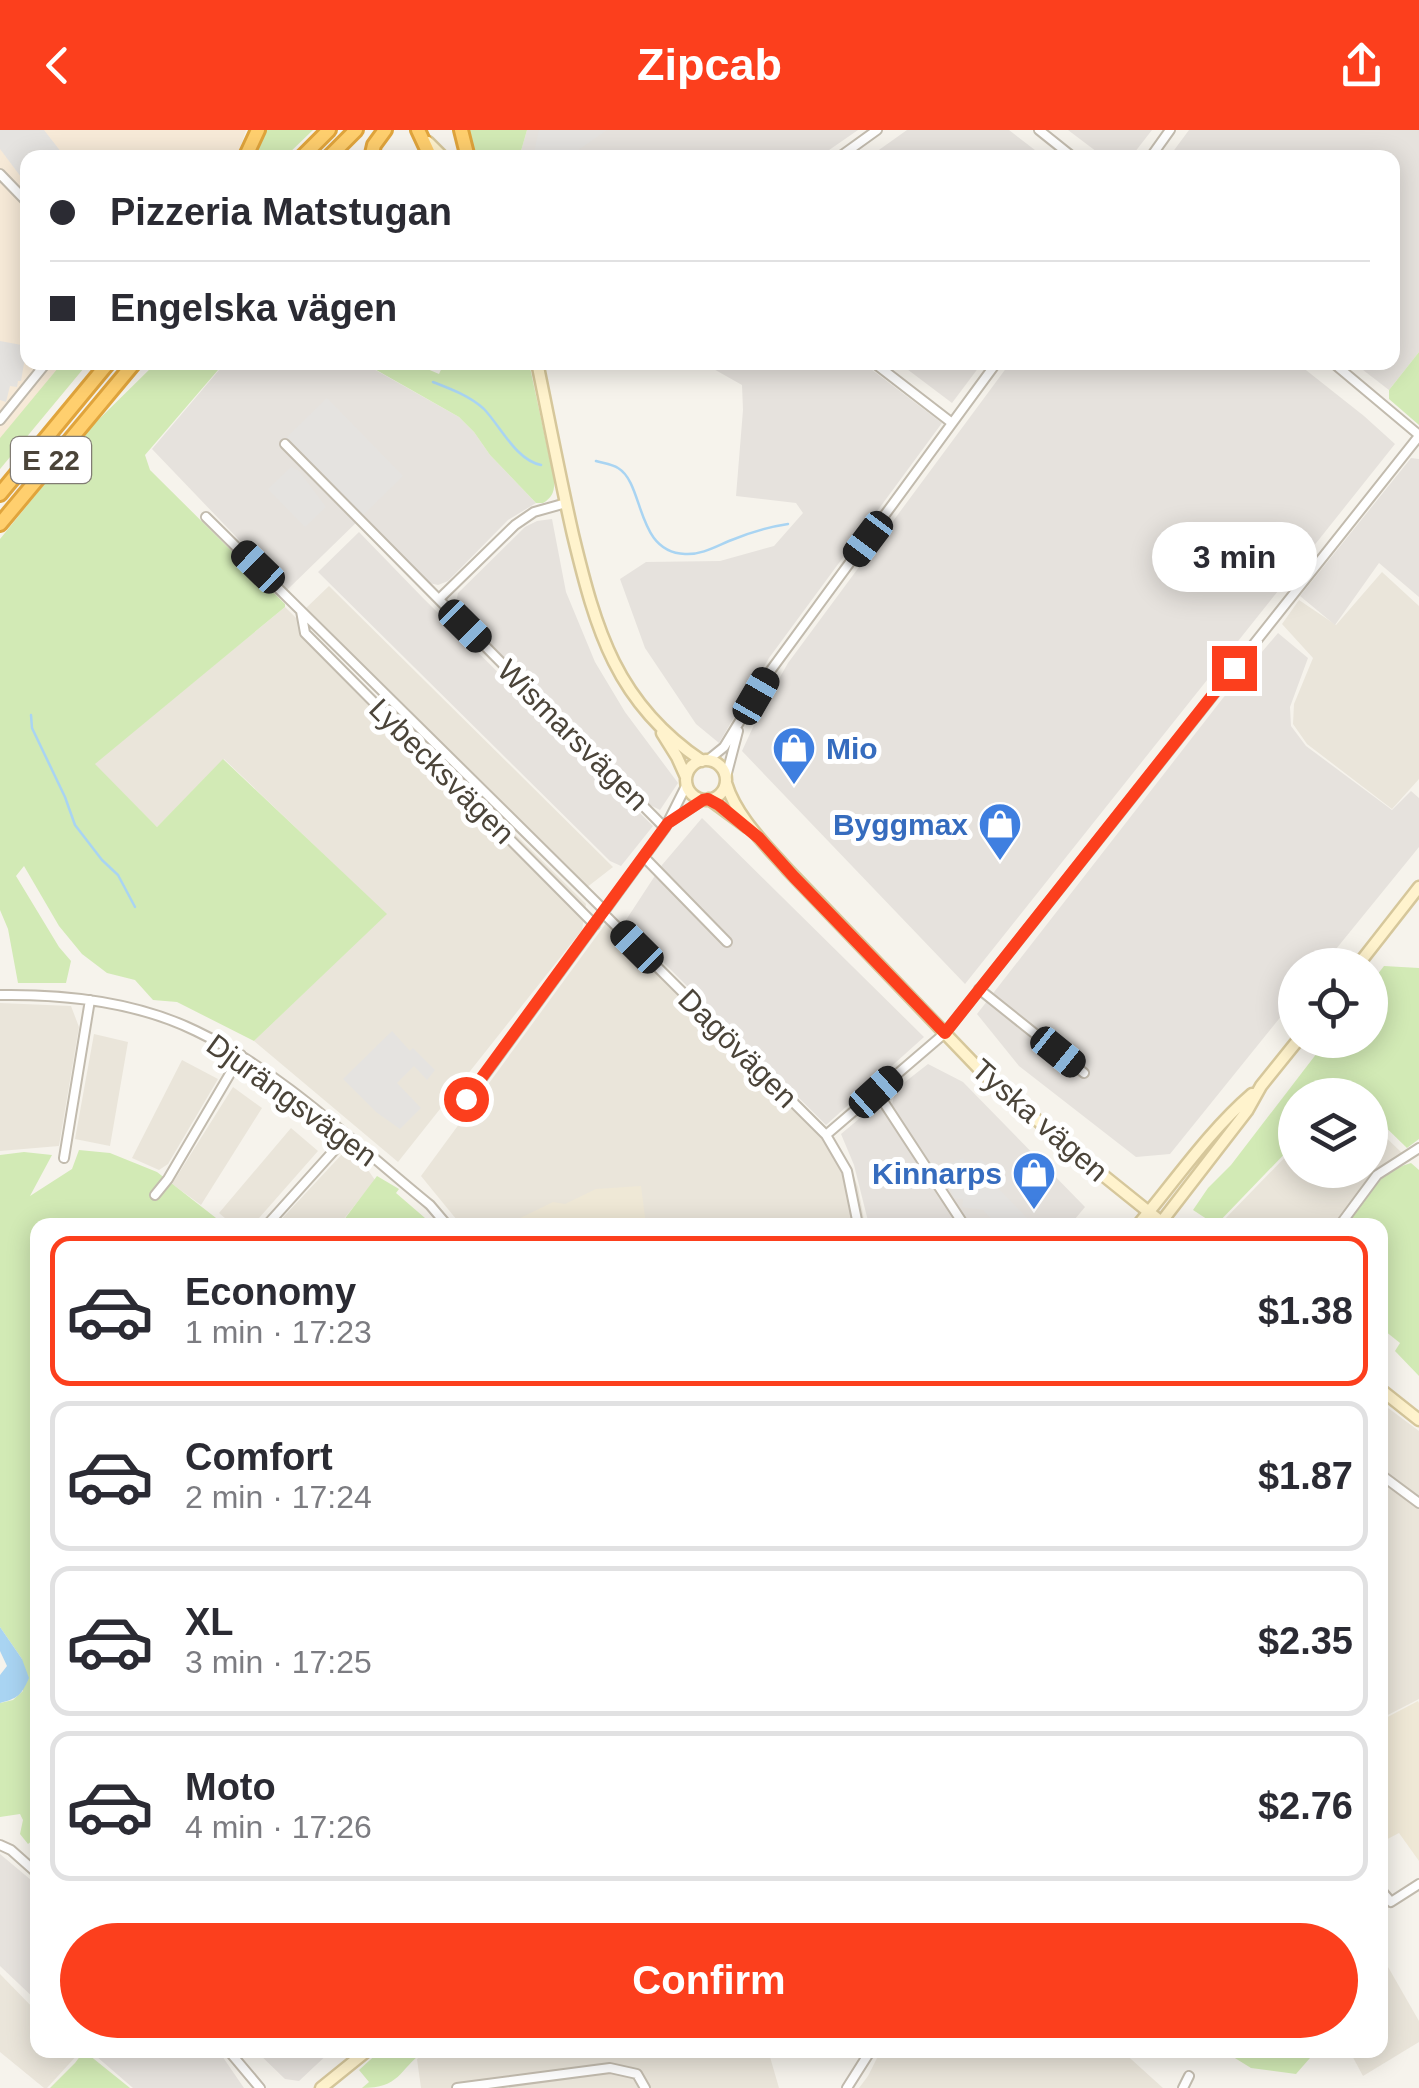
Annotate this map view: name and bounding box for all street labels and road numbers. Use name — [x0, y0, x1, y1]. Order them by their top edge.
road number: E 22 — [11, 437, 91, 483]
street label: Wismarsvägen — [491, 653, 655, 817]
street label: Lybecksvägen — [363, 692, 521, 850]
street label: Dagövägen — [672, 982, 804, 1114]
street label: Djurängsvägen — [201, 1027, 383, 1173]
street label: Tyska vägen — [966, 1052, 1114, 1188]

